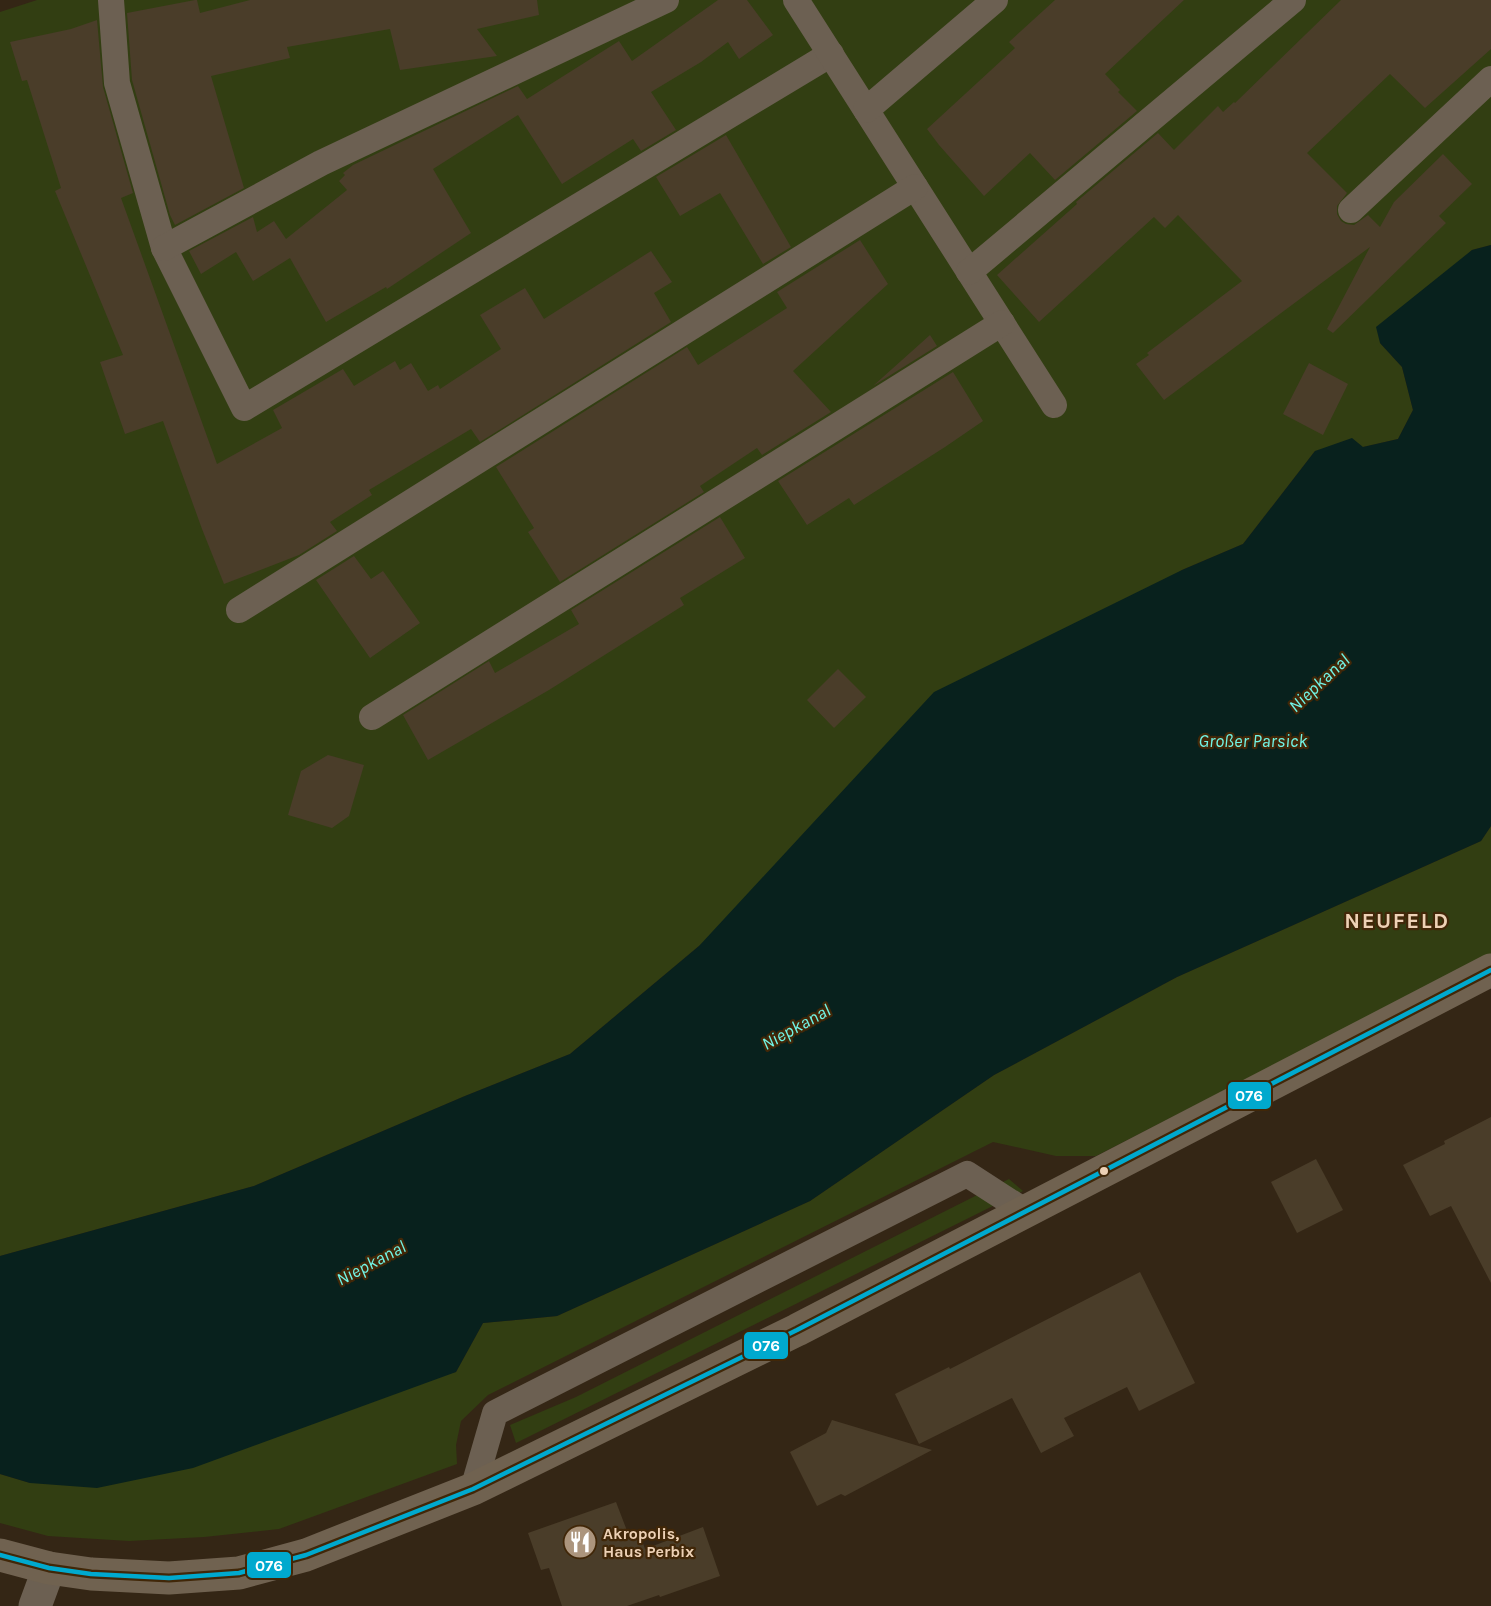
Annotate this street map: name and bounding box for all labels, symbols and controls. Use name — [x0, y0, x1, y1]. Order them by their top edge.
water label: Niepkanal — [1284, 649, 1354, 717]
water label: Großer Parsick — [1199, 730, 1308, 752]
district label: NEUFELD — [1344, 908, 1450, 934]
water label: Niepkanal — [758, 999, 835, 1055]
line badge: 076 — [1227, 1081, 1272, 1110]
text: 076 — [1235, 1086, 1263, 1105]
unlabelled marker — [1098, 1165, 1110, 1177]
water label: Niepkanal — [333, 1235, 410, 1290]
line badge: 076 — [743, 1331, 789, 1360]
text: 076 — [752, 1336, 780, 1355]
restaurant icon: Akropolis, Haus Perbix — [562, 1524, 598, 1560]
place label: Akropolis, Haus Perbix — [603, 1524, 694, 1561]
line badge: 076 — [246, 1551, 292, 1579]
text: 076 — [255, 1556, 283, 1575]

